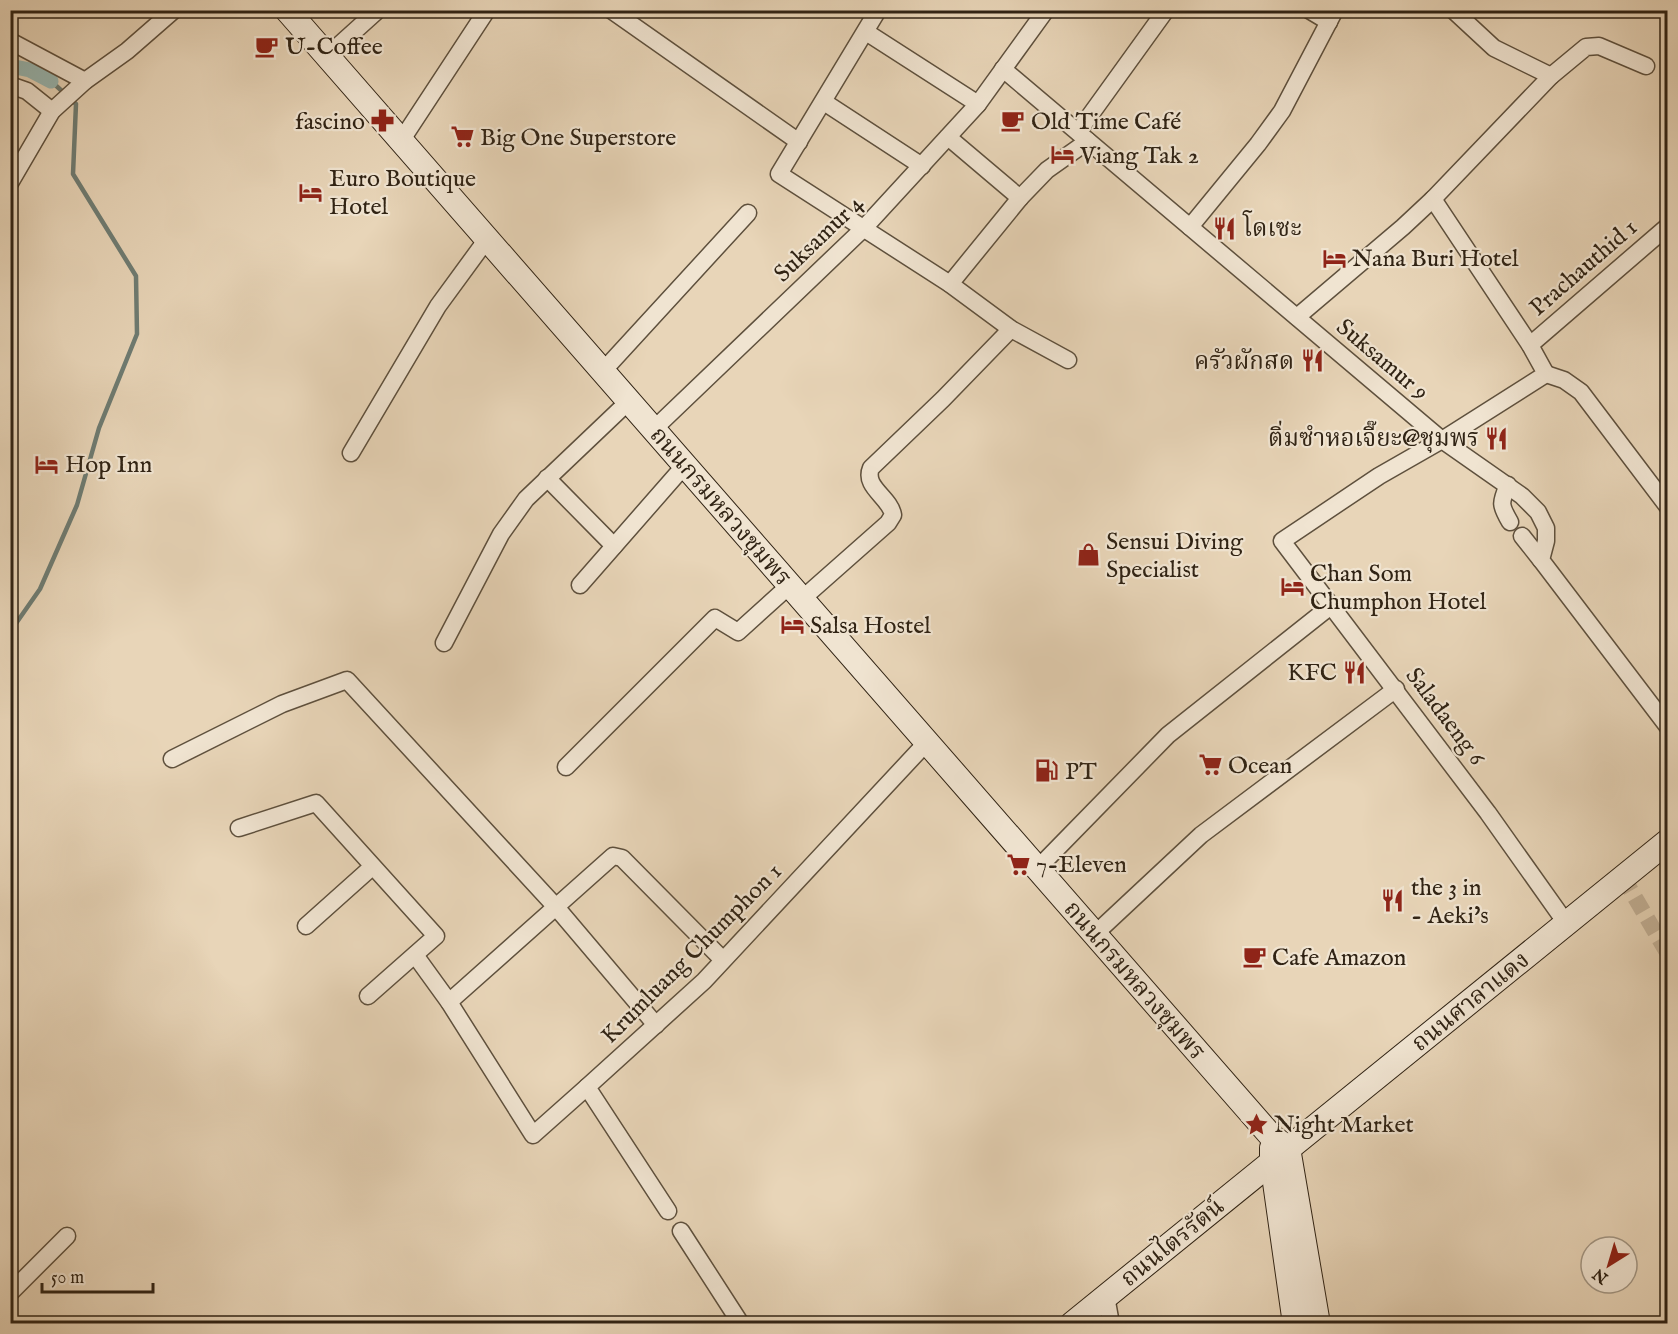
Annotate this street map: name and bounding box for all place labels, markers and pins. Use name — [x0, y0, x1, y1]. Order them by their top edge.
place label: U-Coffee — [285, 32, 383, 63]
cafe icon: U-Coffee — [254, 33, 280, 59]
place label: fascino — [295, 107, 365, 138]
place label: Old Time Café — [1031, 107, 1181, 138]
pharmacy icon: fascino — [370, 108, 396, 134]
cafe icon: Old Time Café — [1000, 108, 1026, 134]
place label: Big One Superstore — [480, 123, 676, 154]
supermarket icon: Big One Superstore — [449, 124, 475, 150]
place label: Viang Tak 2 — [1079, 141, 1199, 172]
hotel icon: Viang Tak 2 — [1049, 142, 1075, 168]
place label: Euro Boutique Hotel — [329, 164, 476, 223]
hotel icon: Euro Boutique Hotel — [298, 179, 324, 205]
place label: โดเซะ — [1242, 210, 1302, 245]
restaurant icon: โดเซะ — [1212, 215, 1238, 241]
place label: Nana Buri Hotel — [1352, 244, 1519, 275]
hotel icon: Nana Buri Hotel — [1321, 245, 1347, 271]
place label: ครัวผักสด — [1194, 347, 1294, 378]
restaurant icon: ครัวผักสด — [1299, 348, 1325, 374]
place label: ติ่มซำหอเจี๊ยะ@ชุมพร — [1268, 420, 1479, 455]
restaurant icon: ติ่มซำหอเจี๊ยะ@ชุมพร — [1484, 425, 1510, 451]
place label: Hop Inn — [65, 450, 153, 481]
hotel icon: Hop Inn — [34, 451, 60, 477]
place label: Sensui Diving Specialist — [1106, 527, 1244, 586]
shop icon: Sensui Diving Specialist — [1075, 542, 1101, 568]
place label: Chan Som Chumphon Hotel — [1310, 559, 1487, 618]
hotel icon: Chan Som Chumphon Hotel — [1279, 574, 1305, 600]
place label: Salsa Hostel — [810, 611, 931, 642]
hotel icon: Salsa Hostel — [779, 612, 805, 638]
place label: KFC — [1287, 658, 1337, 689]
restaurant icon: KFC — [1342, 659, 1368, 685]
place label: Ocean — [1228, 751, 1293, 782]
supermarket icon: Ocean — [1197, 752, 1223, 778]
place label: PT — [1065, 757, 1097, 788]
fuel station icon: PT — [1034, 758, 1060, 784]
place label: 7-Eleven — [1036, 850, 1127, 881]
supermarket icon: 7-Eleven — [1005, 851, 1031, 877]
place label: the 3 in - Aeki's — [1411, 873, 1489, 932]
restaurant icon: the 3 in - Aeki's — [1380, 888, 1406, 914]
place label: Cafe Amazon — [1272, 943, 1407, 974]
cafe icon: Cafe Amazon — [1241, 944, 1267, 970]
place label: Night Market — [1274, 1110, 1414, 1141]
place icon: Night Market — [1243, 1111, 1269, 1137]

